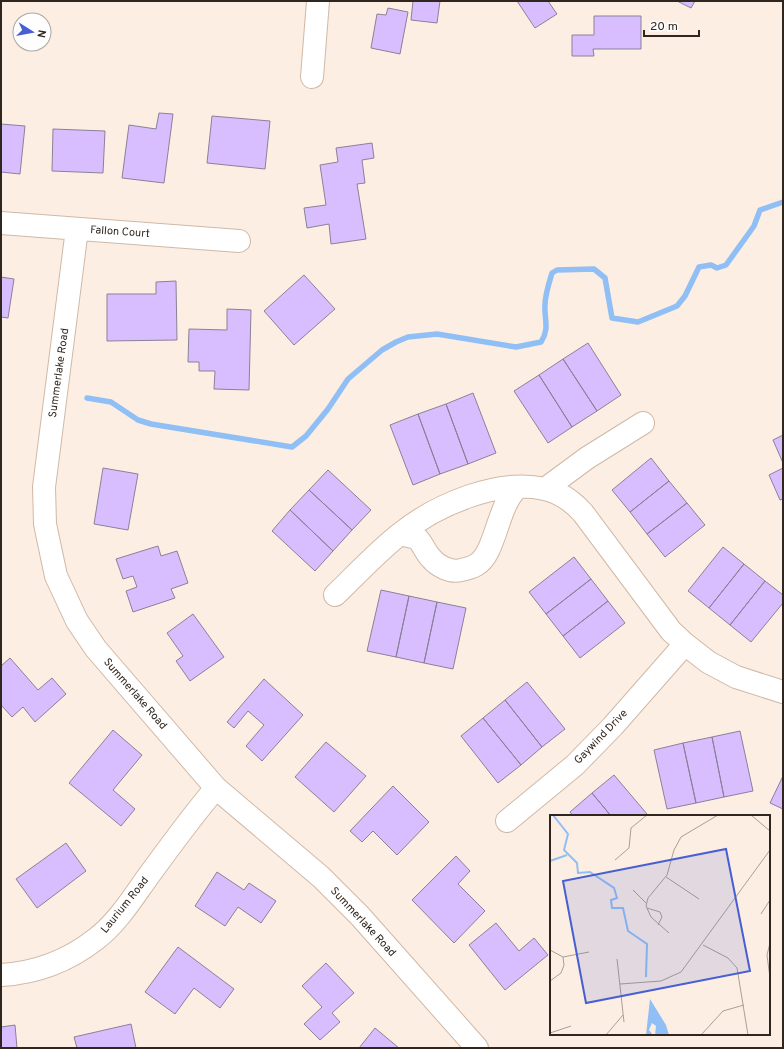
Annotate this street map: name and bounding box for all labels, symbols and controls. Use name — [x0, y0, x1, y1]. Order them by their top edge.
north arrow — [12, 12, 52, 52]
scale bar — [644, 12, 699, 38]
text: 20 m — [650, 19, 678, 35]
text: N — [33, 29, 48, 39]
street label: Fallon Court — [90, 223, 150, 241]
street label: Summerlake Road — [46, 327, 72, 419]
street label: Summerlake Road — [100, 655, 170, 733]
street label: Gaywind Drive — [571, 707, 631, 767]
inset map — [550, 815, 770, 1035]
street label: Laurium Road — [98, 874, 152, 936]
street label: Summerlake Road — [327, 884, 399, 960]

